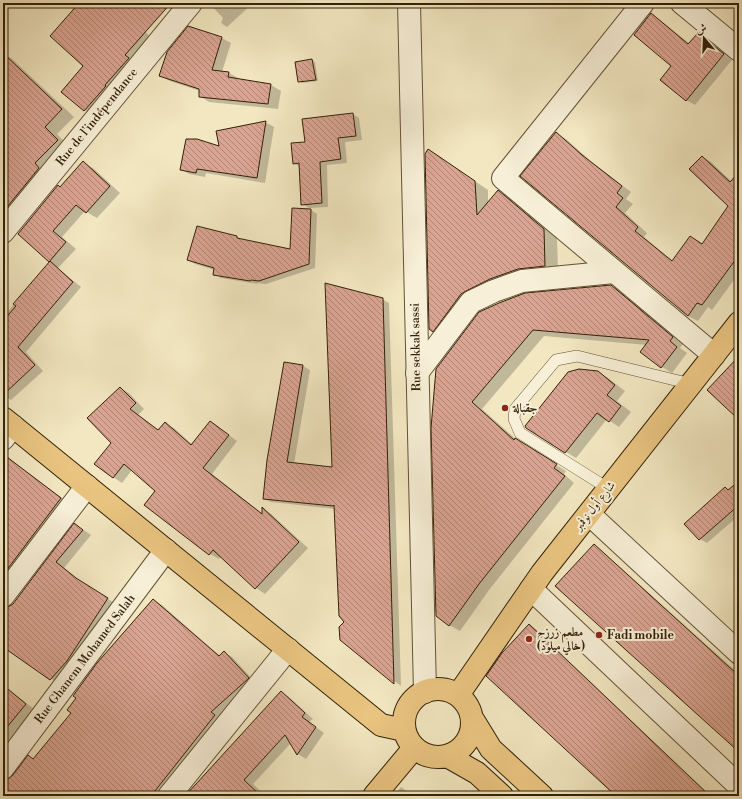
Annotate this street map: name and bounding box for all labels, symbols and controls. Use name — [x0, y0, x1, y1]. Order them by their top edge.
north arrow — [684, 18, 724, 58]
text: ش — [694, 21, 709, 38]
street label: Rue de l'indépendance — [53, 65, 141, 169]
street label: Rue sekkak sassi — [408, 303, 424, 391]
place label: جقبالة — [512, 401, 538, 416]
marker: جقبالة — [500, 403, 510, 413]
street label: شارع أول نوفمبر — [569, 478, 621, 537]
street label: Rue Ghanem Mohamed Salah — [31, 591, 139, 727]
place label: مطعم زرزح (خالي ميلود) — [537, 625, 585, 656]
place label: Fadi mobile — [607, 628, 675, 643]
marker: Fadi mobile — [594, 630, 604, 640]
marker: مطعم زرزح (خالي ميلود) — [524, 634, 534, 644]

